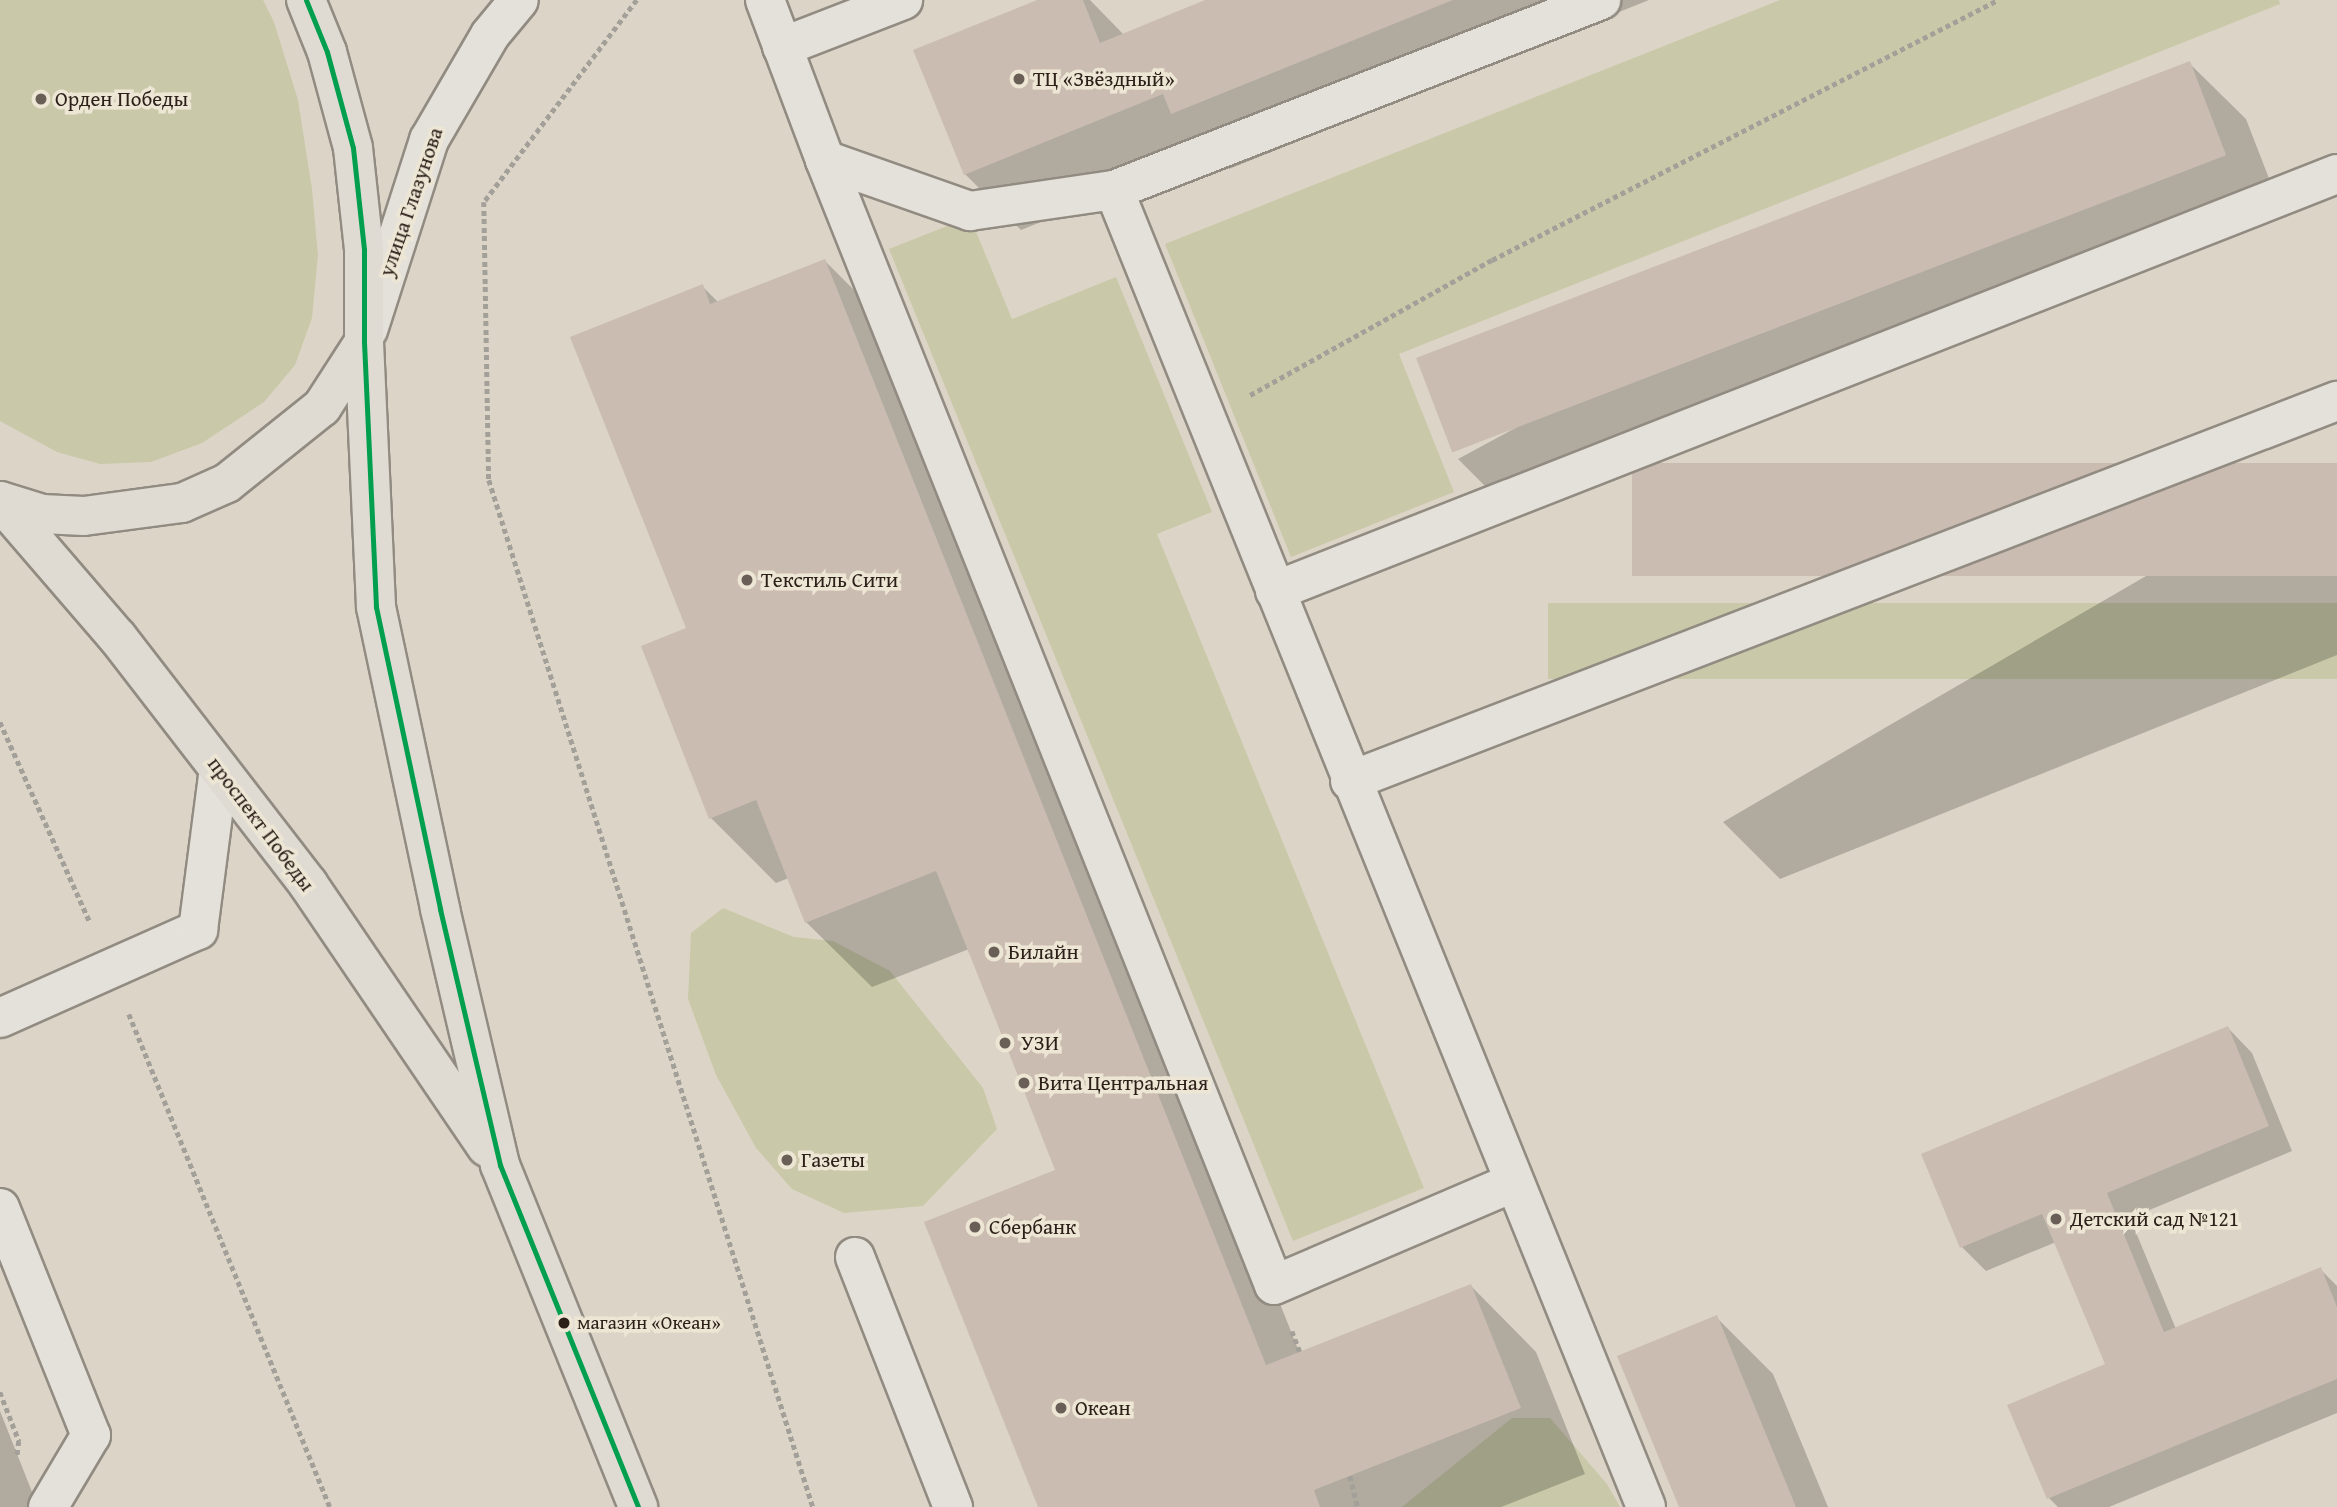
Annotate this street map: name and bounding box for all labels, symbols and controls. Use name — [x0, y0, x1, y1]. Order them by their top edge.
place label: ТЦ «Звёздный» — [1033, 66, 1175, 92]
marker: ТЦ «Звёздный» — [1011, 71, 1027, 87]
place label: Орден Победы — [55, 86, 188, 112]
marker: Орден Победы — [33, 91, 49, 107]
street label: улица Глазунова — [374, 124, 448, 280]
place label: Текстиль Сити — [761, 567, 898, 593]
marker: Текстиль Сити — [739, 572, 755, 588]
street label: проспект Победы — [202, 752, 320, 896]
place label: Билайн — [1008, 939, 1079, 965]
marker: Билайн — [986, 944, 1002, 960]
place label: УЗИ — [1021, 1030, 1059, 1056]
marker: УЗИ — [995, 1033, 1015, 1053]
place label: Вита Центральная — [1038, 1070, 1208, 1096]
marker: Вита Центральная — [1016, 1075, 1032, 1091]
place label: Газеты — [801, 1147, 865, 1173]
marker: Газеты — [779, 1152, 795, 1168]
place label: Детский сад №121 — [2070, 1206, 2239, 1232]
marker: Детский сад №121 — [2048, 1211, 2064, 1227]
place label: Сбербанк — [989, 1214, 1076, 1240]
marker: Сбербанк — [967, 1219, 983, 1235]
place label: магазин «Океан» — [577, 1312, 721, 1334]
marker: магазин «Океан» — [557, 1316, 571, 1330]
place label: Океан — [1075, 1395, 1131, 1421]
marker: Океан — [1053, 1400, 1069, 1416]

